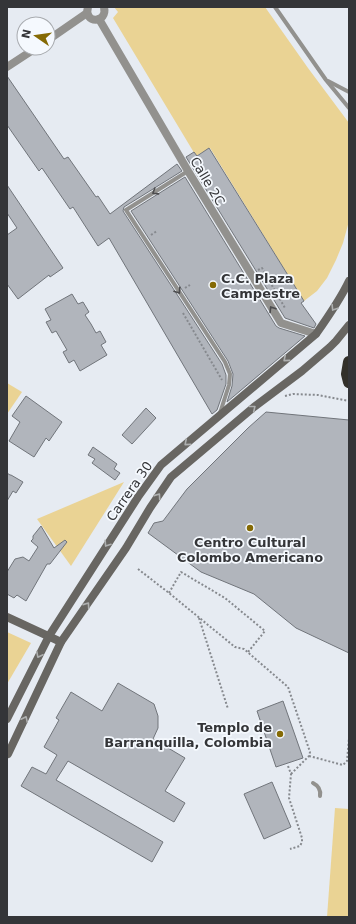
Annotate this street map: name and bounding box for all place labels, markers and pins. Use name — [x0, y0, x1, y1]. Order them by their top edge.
place label: C.C. Plaza Campestre — [221, 271, 300, 301]
marker: C.C. Plaza Campestre — [208, 280, 218, 290]
marker: Centro Cultural Colombo Americano — [245, 523, 255, 533]
place label: Centro Cultural Colombo Americano — [177, 535, 323, 565]
place label: Templo de Barranquilla, Colombia — [104, 720, 272, 750]
marker: Templo de Barranquilla, Colombia — [275, 729, 285, 739]

